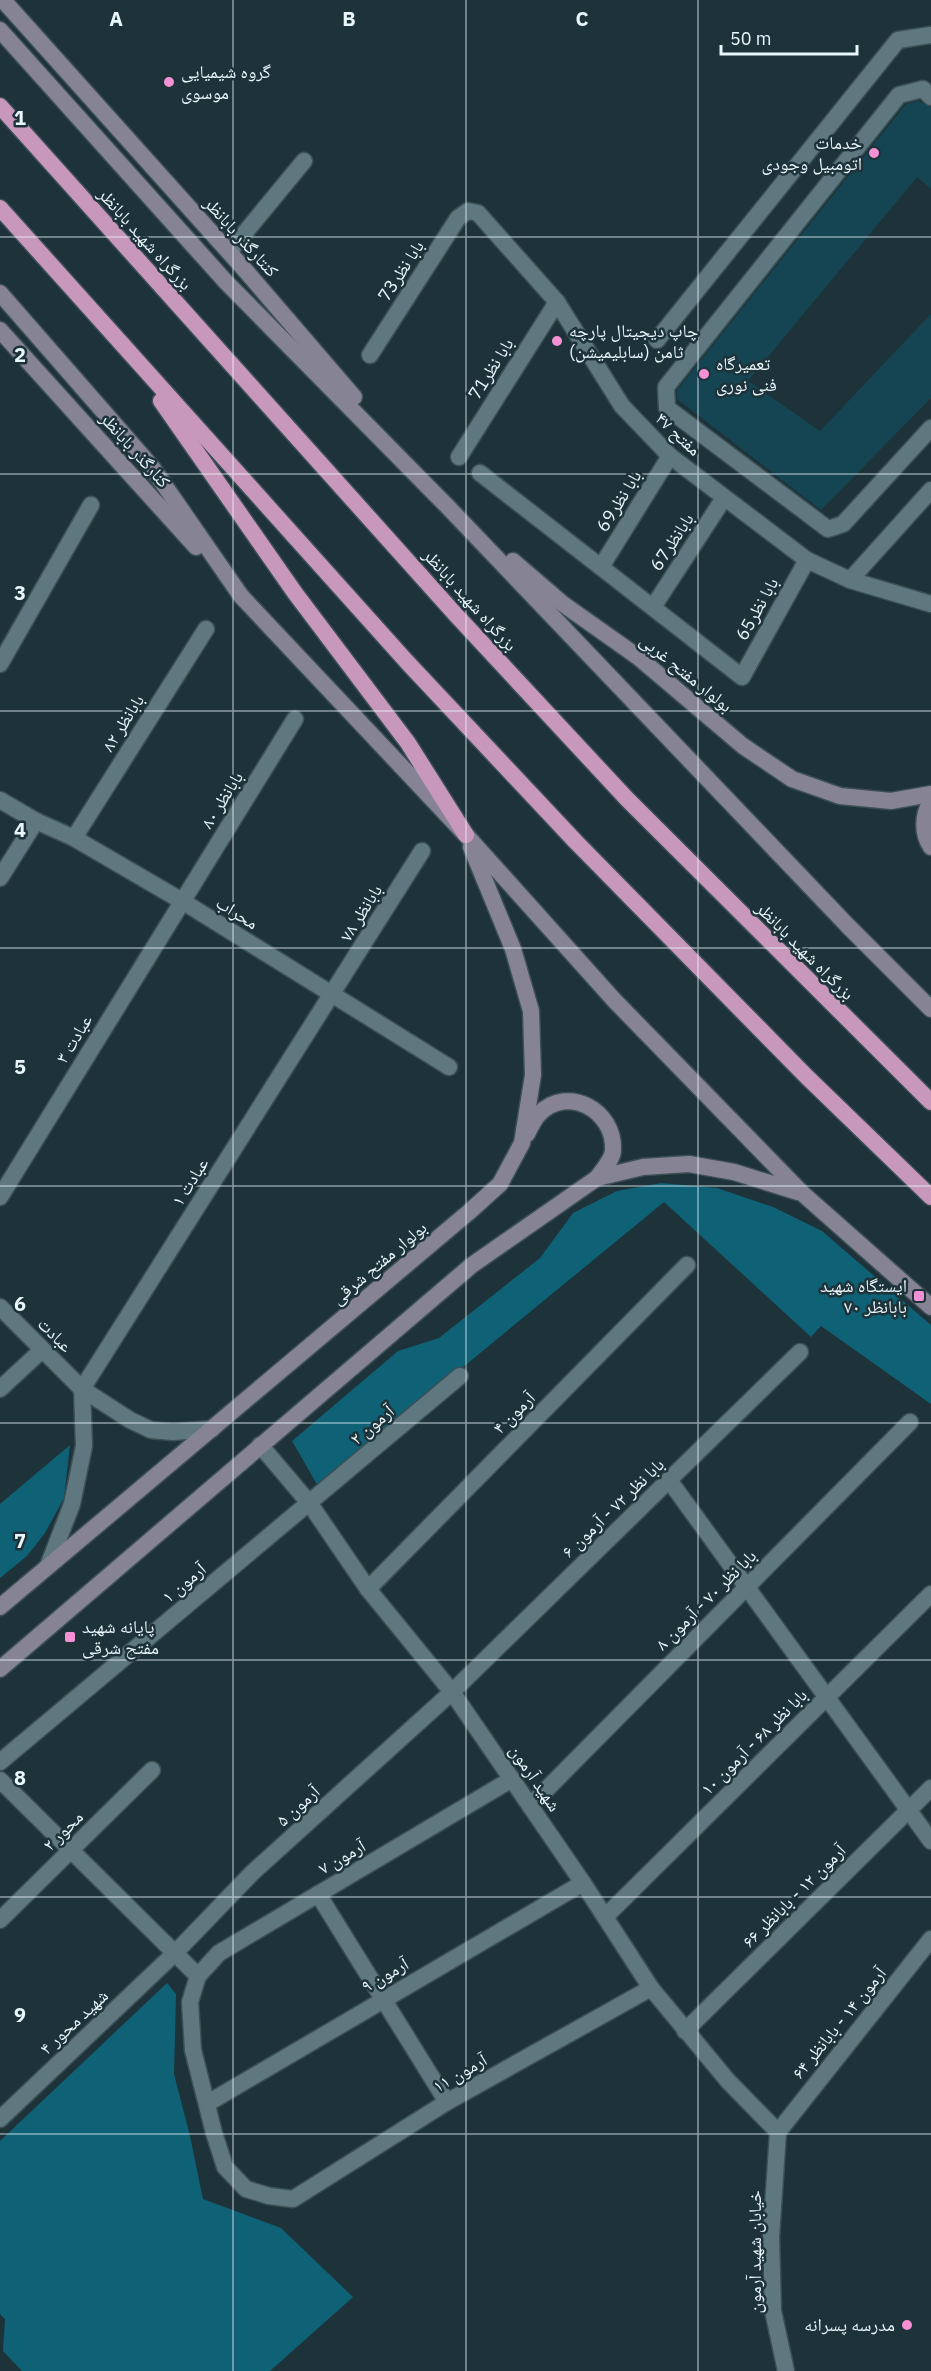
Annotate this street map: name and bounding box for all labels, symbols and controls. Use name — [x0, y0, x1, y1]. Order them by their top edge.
text: A — [109, 5, 123, 32]
text: B — [342, 5, 356, 32]
text: C — [575, 5, 589, 32]
scale bar — [721, 18, 858, 56]
text: 50 m — [730, 27, 772, 50]
place label: گروه شیمیایی موسوی — [181, 60, 272, 104]
marker: گروه شیمیایی موسوی — [162, 75, 176, 89]
text: 1 — [14, 104, 26, 131]
place label: خدمات اتومبیل وجودی — [761, 131, 862, 175]
marker: خدمات اتومبیل وجودی — [867, 146, 881, 160]
street label: بزرگراه شهید بابانظر — [93, 182, 198, 295]
street label: کنتارگذر بابانظر — [199, 191, 284, 282]
street label: بابا نظر73 — [372, 236, 429, 306]
place label: چاپ دیجیتال پارچه ثامن (سابلیمیشن) — [569, 319, 699, 363]
street label: بابا نظر71 — [463, 334, 518, 404]
marker: چاپ دیجیتال پارچه ثامن (سابلیمیشن) — [550, 334, 564, 348]
text: 2 — [14, 341, 26, 368]
place label: تعمیرگاه فنی نوری — [716, 352, 777, 396]
marker: تعمیرگاه فنی نوری — [697, 367, 711, 381]
street label: کنارگذر بابانظر — [95, 406, 176, 493]
street label: مفتح ۴۷ — [650, 407, 706, 461]
street label: بابا نظر69 — [591, 466, 646, 536]
street label: بابانظر67 — [644, 509, 699, 575]
street label: بزرگراه شهید بابانظر — [418, 543, 523, 656]
street label: بابا نظر65 — [730, 573, 783, 644]
text: 3 — [14, 579, 26, 606]
street label: بولوار مفتح غربی — [635, 628, 737, 718]
street label: بابانظر ۸۲ — [96, 690, 149, 756]
street label: بابانظر ۸۰ — [195, 767, 248, 833]
text: 4 — [14, 816, 26, 843]
street label: بابانظر ۷۸ — [334, 880, 387, 946]
street label: محراب — [212, 891, 263, 934]
street label: بزرگراه شهید بابانظر — [750, 896, 860, 1005]
street label: عبادت ۳ — [50, 1010, 97, 1067]
text: 5 — [14, 1053, 26, 1080]
street label: عبادت ۱ — [166, 1153, 213, 1210]
street label: بولوار مفتح شرقی — [326, 1216, 432, 1310]
place label: ایستگاه شهید بابانظر ۷۰ — [820, 1274, 907, 1318]
marker: ایستگاه شهید بابانظر ۷۰ — [912, 1289, 926, 1303]
text: 6 — [14, 1290, 26, 1317]
street label: عبادت — [33, 1312, 78, 1357]
street label: آرمون ۴ — [488, 1386, 540, 1439]
street label: آرمون ۲ — [345, 1399, 399, 1450]
street label: بابا نظر ۷۲ - آرمون ۶ — [557, 1453, 669, 1562]
text: 7 — [14, 1527, 26, 1554]
street label: بابا نظر ۷۰ - آرمون ۸ — [650, 1544, 761, 1655]
street label: آرمون ۱ — [157, 1557, 211, 1608]
place label: پایانه شهید مفتح شرقی — [82, 1615, 159, 1660]
marker: پایانه شهید مفتح شرقی — [63, 1630, 77, 1644]
street label: بابا نظر ۶۸ - آرمون ۱۰ — [695, 1683, 812, 1800]
street label: شهید آرمون — [505, 1740, 566, 1816]
text: 8 — [14, 1764, 26, 1791]
street label: آرمون ۵ — [271, 1780, 325, 1831]
street label: محور ۲ — [38, 1806, 88, 1856]
street label: آرمون ۷ — [314, 1834, 370, 1879]
street label: آرمون ۱۲ - بابانظر ۶۶ — [737, 1839, 851, 1952]
street label: آرمون ۹ — [357, 1952, 413, 1997]
street label: آرمون ۱۴ - بابانظر ۶۴ — [786, 1962, 891, 2083]
street label: شهید محور ۴ — [34, 1984, 113, 2059]
text: 9 — [14, 2001, 26, 2028]
street label: آرمون ۱۱ — [429, 2048, 491, 2097]
street label: خیابان شهید آرمون — [743, 2190, 766, 2314]
place label: مدرسه پسرانه — [804, 2313, 895, 2336]
marker: مدرسه پسرانه — [900, 2318, 914, 2332]

